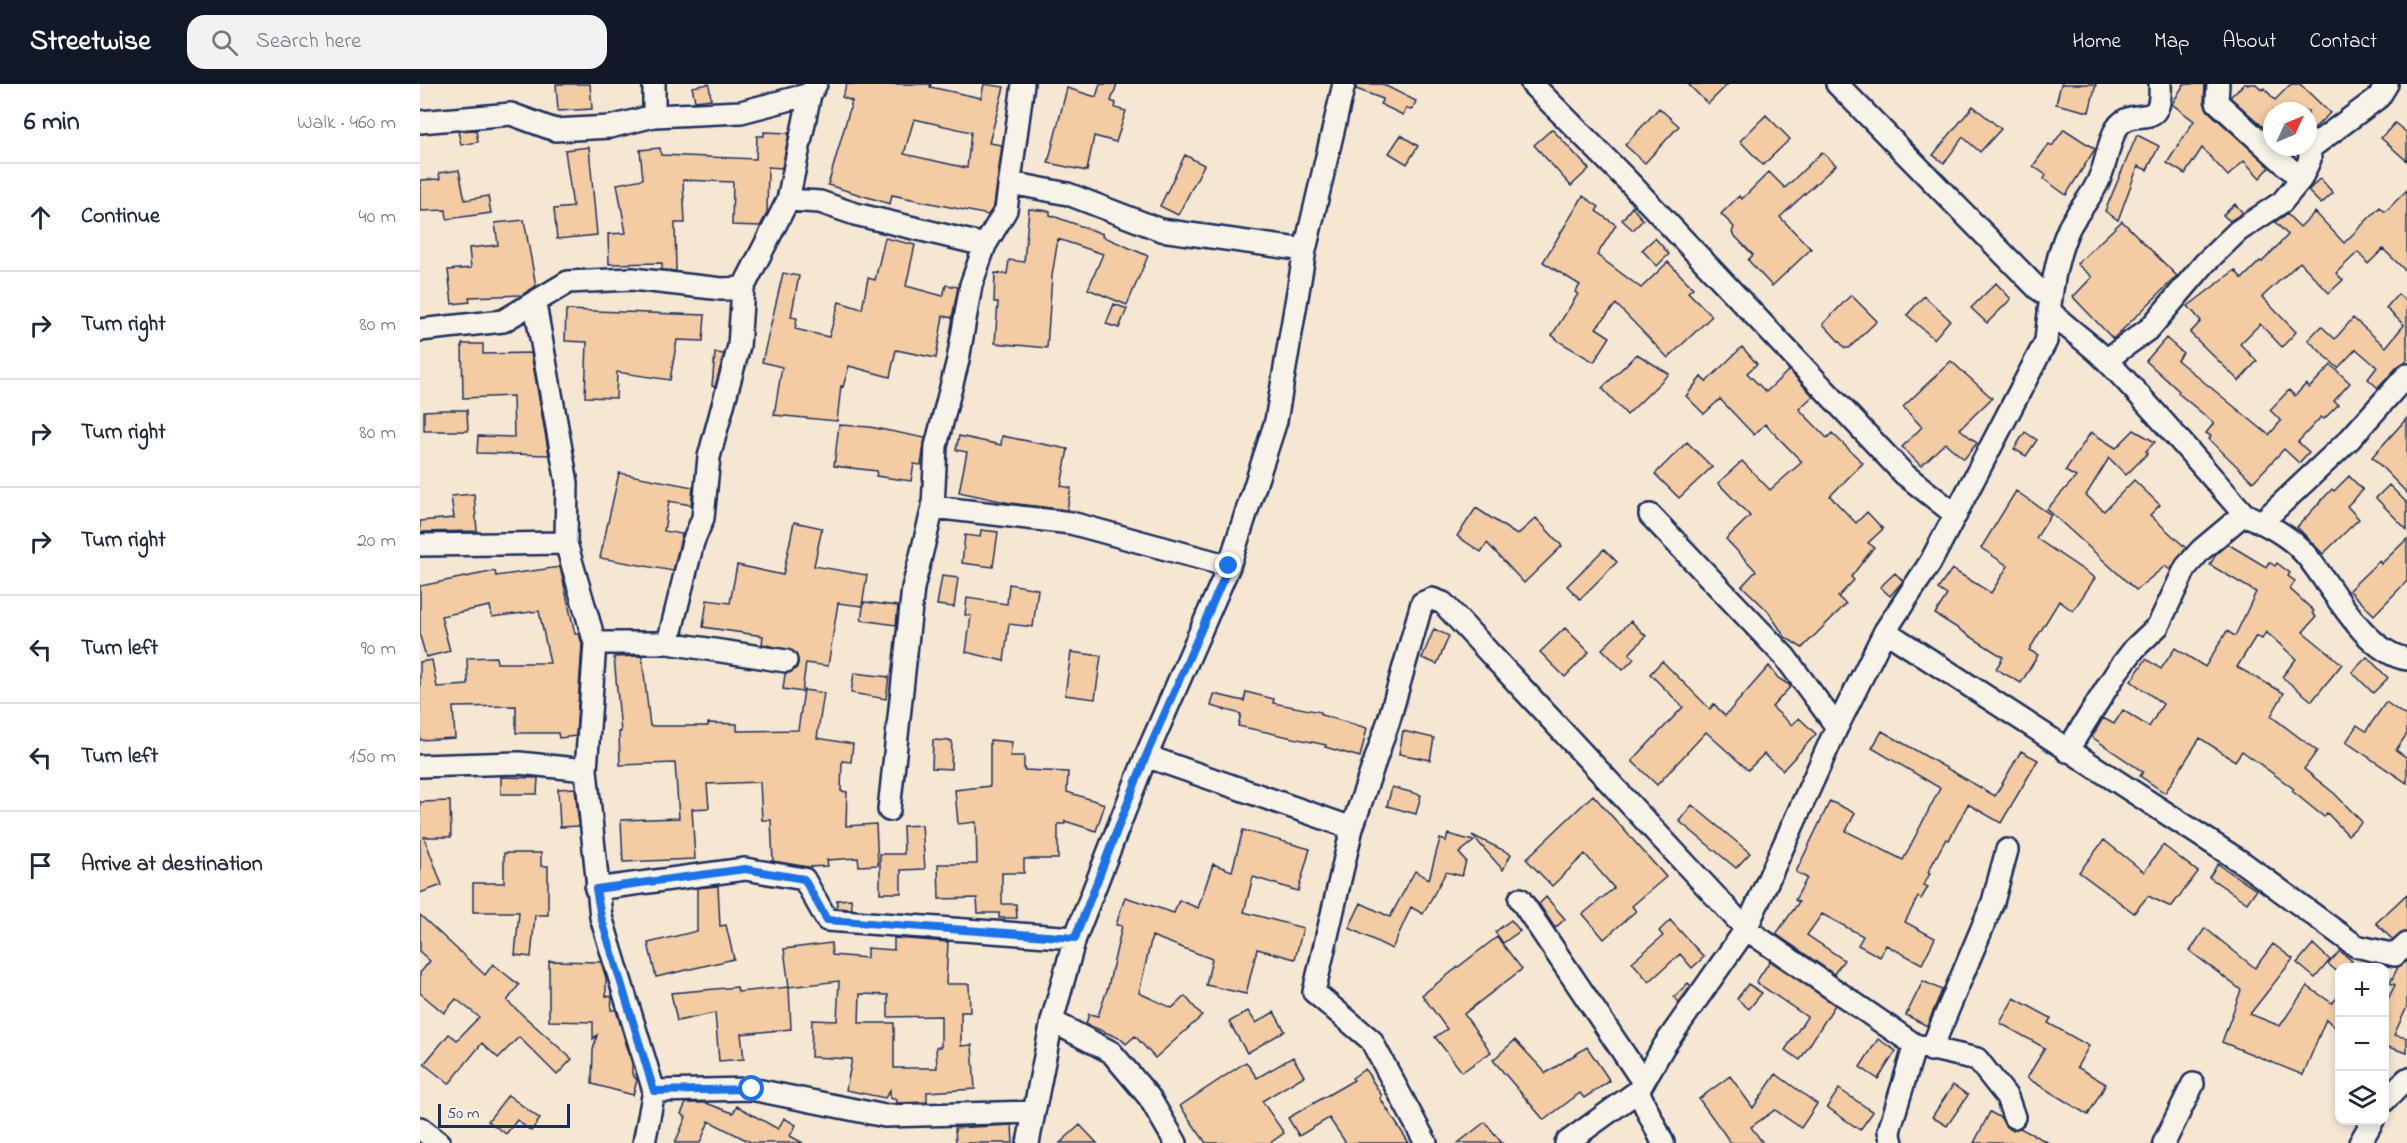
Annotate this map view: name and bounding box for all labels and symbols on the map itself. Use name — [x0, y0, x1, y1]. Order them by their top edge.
north arrow — [2263, 102, 2317, 156]
route end — [1215, 552, 1241, 578]
route start — [738, 1075, 764, 1101]
scale bar — [438, 1101, 570, 1128]

